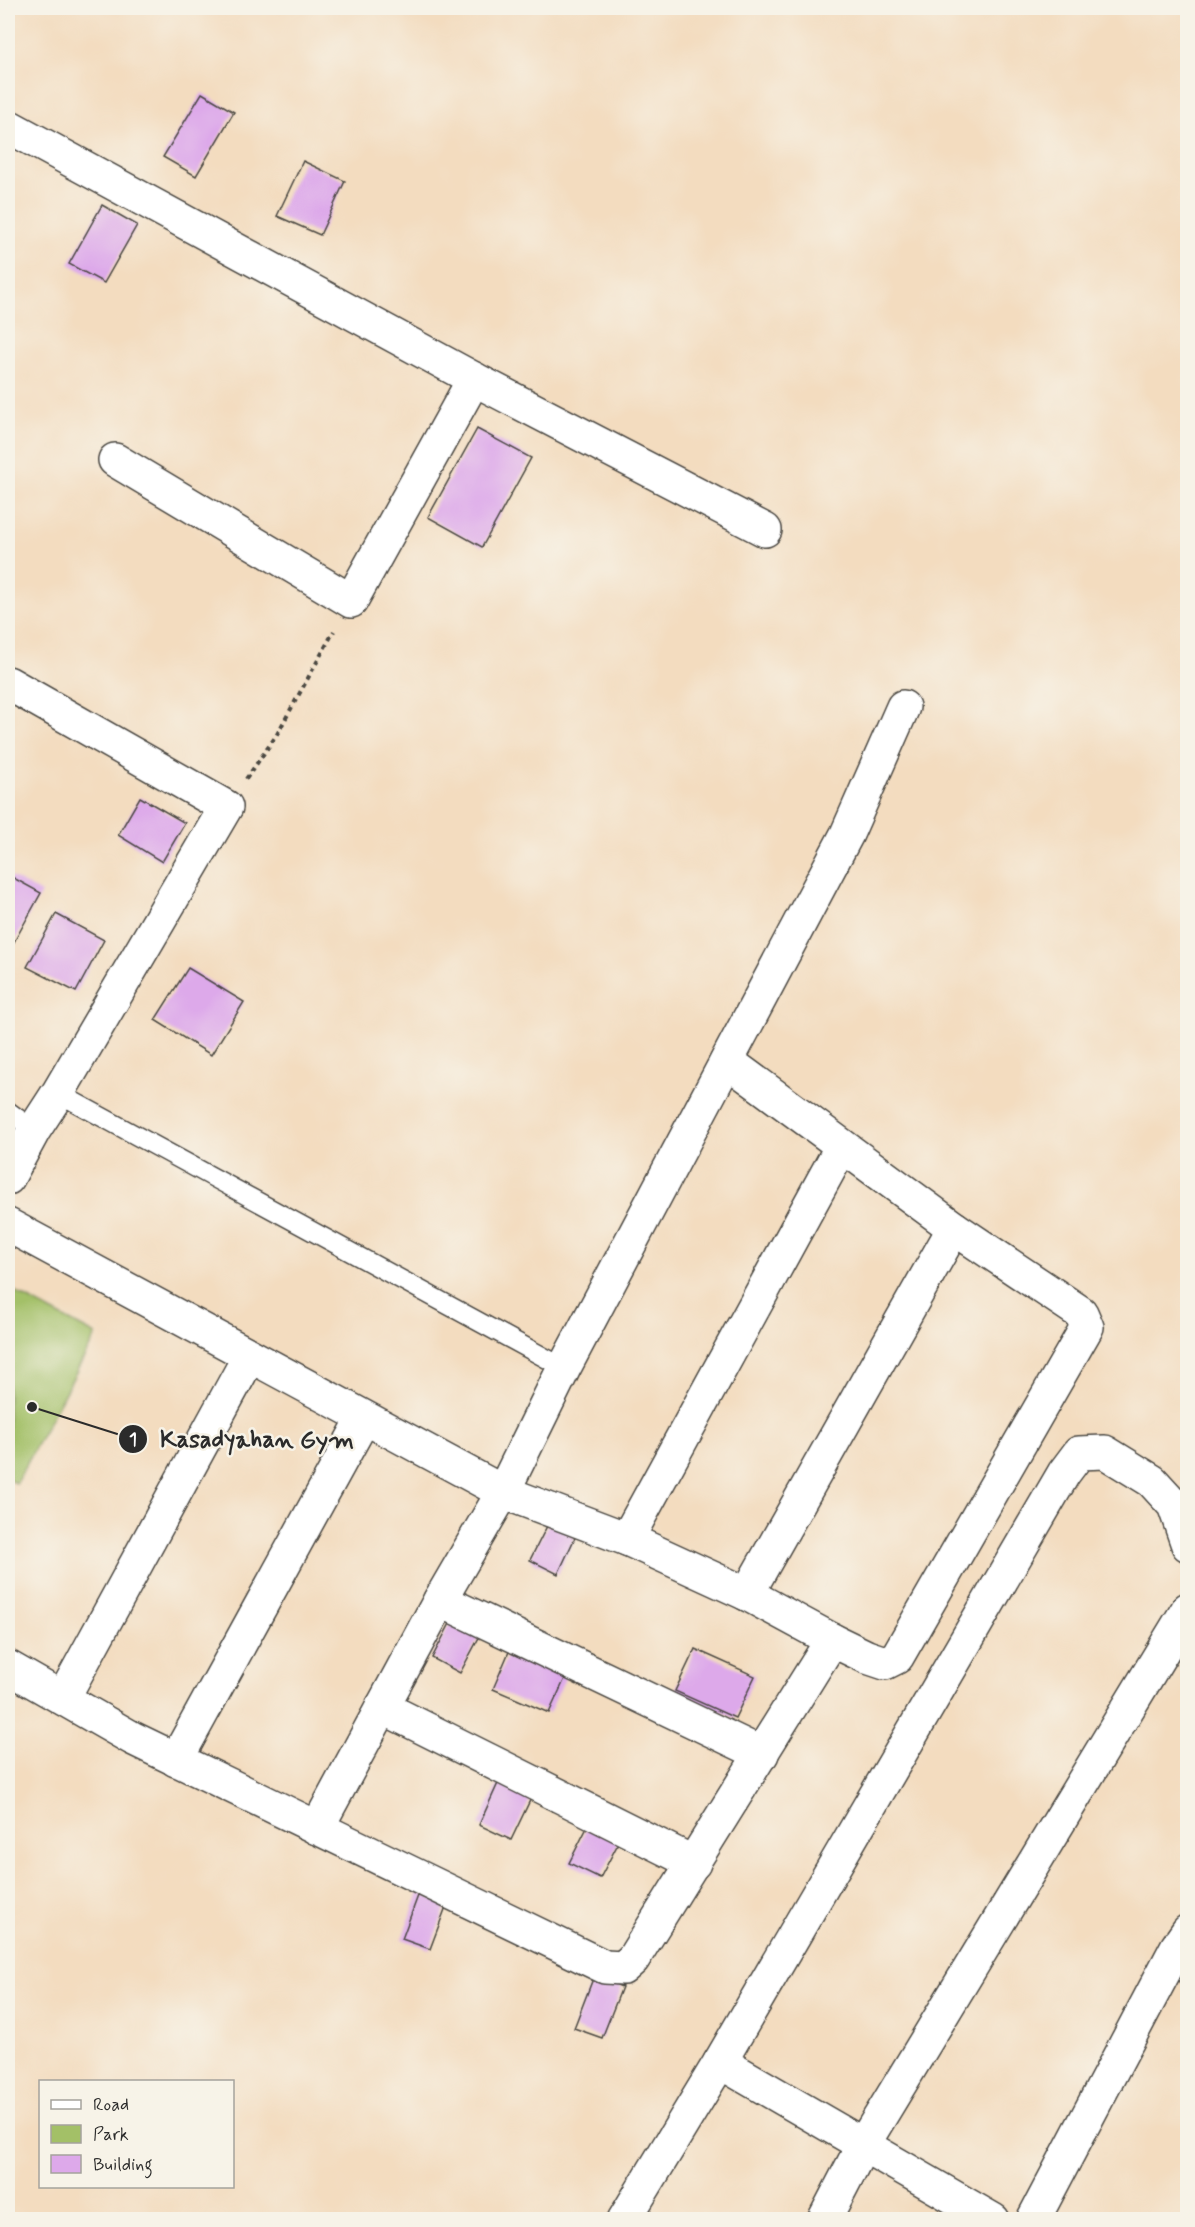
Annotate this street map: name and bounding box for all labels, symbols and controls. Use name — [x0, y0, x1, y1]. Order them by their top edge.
callout: Kasadyahan Gym — [118, 1418, 366, 1460]
text: Kasadyahan Gym — [160, 1425, 354, 1456]
text: 1 — [129, 1428, 137, 1452]
legend — [39, 2080, 234, 2188]
text: Road — [93, 2093, 129, 2117]
text: Park — [93, 2123, 129, 2147]
text: Building — [93, 2153, 153, 2179]

